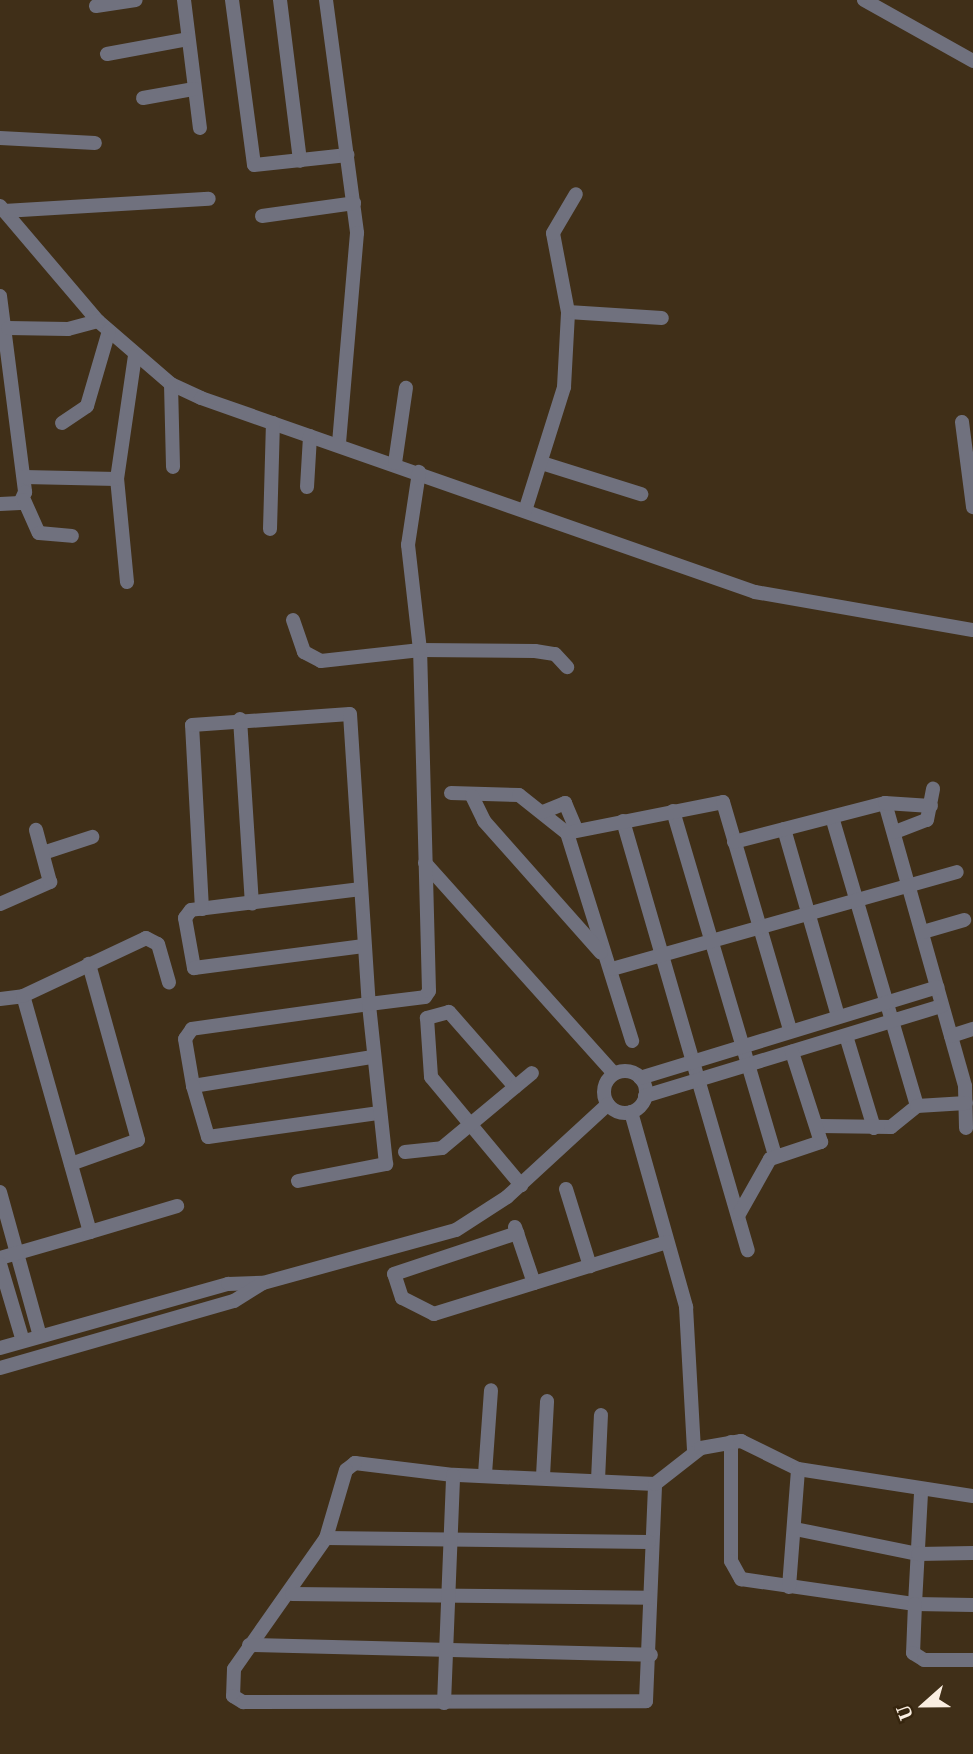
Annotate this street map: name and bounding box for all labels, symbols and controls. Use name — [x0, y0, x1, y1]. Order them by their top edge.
north arrow — [889, 1670, 959, 1740]
text: U — [890, 1701, 919, 1724]

